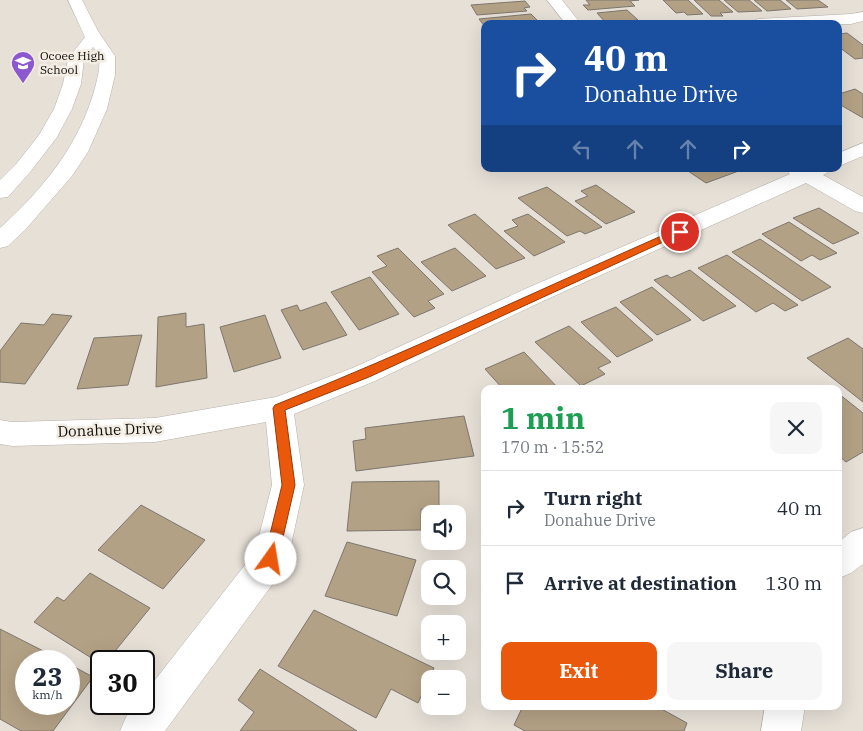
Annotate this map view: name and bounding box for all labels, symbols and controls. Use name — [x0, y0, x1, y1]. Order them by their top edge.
text: 40 m — [584, 35, 668, 81]
icon: right — [501, 40, 566, 105]
place label: Ocoee High School — [40, 48, 105, 77]
school or university icon: Ocoee High School — [10, 50, 36, 84]
text: Donahue Drive — [584, 79, 738, 108]
icon: left — [568, 135, 596, 163]
icon: ahead — [621, 135, 649, 163]
icon: ahead — [674, 135, 702, 163]
icon: right — [727, 135, 755, 163]
pin — [659, 211, 701, 253]
icon: arrive — [666, 218, 694, 246]
text: 1 min — [501, 398, 585, 437]
button: close — [770, 402, 822, 454]
street label: Donahue Drive — [57, 418, 163, 441]
text: 170 m · 15:52 — [501, 437, 604, 457]
text: Turn right — [544, 486, 642, 510]
icon: right — [501, 494, 529, 522]
text: 40 m — [777, 496, 822, 520]
map controls — [421, 505, 466, 715]
button: sound — [421, 505, 466, 550]
text: Donahue Drive — [544, 510, 656, 530]
position arrow — [244, 532, 296, 584]
button: search — [421, 560, 466, 605]
icon: arrive — [501, 569, 529, 597]
text: Arrive at destination — [544, 571, 737, 595]
text: 130 m — [765, 571, 822, 595]
button: + — [421, 615, 466, 660]
button: Exit — [501, 642, 657, 700]
button: Share — [667, 642, 822, 700]
speed limit sign: 30 — [90, 650, 155, 715]
text: 23 — [32, 660, 63, 693]
button: − — [421, 670, 466, 715]
text: km/h — [32, 687, 63, 702]

